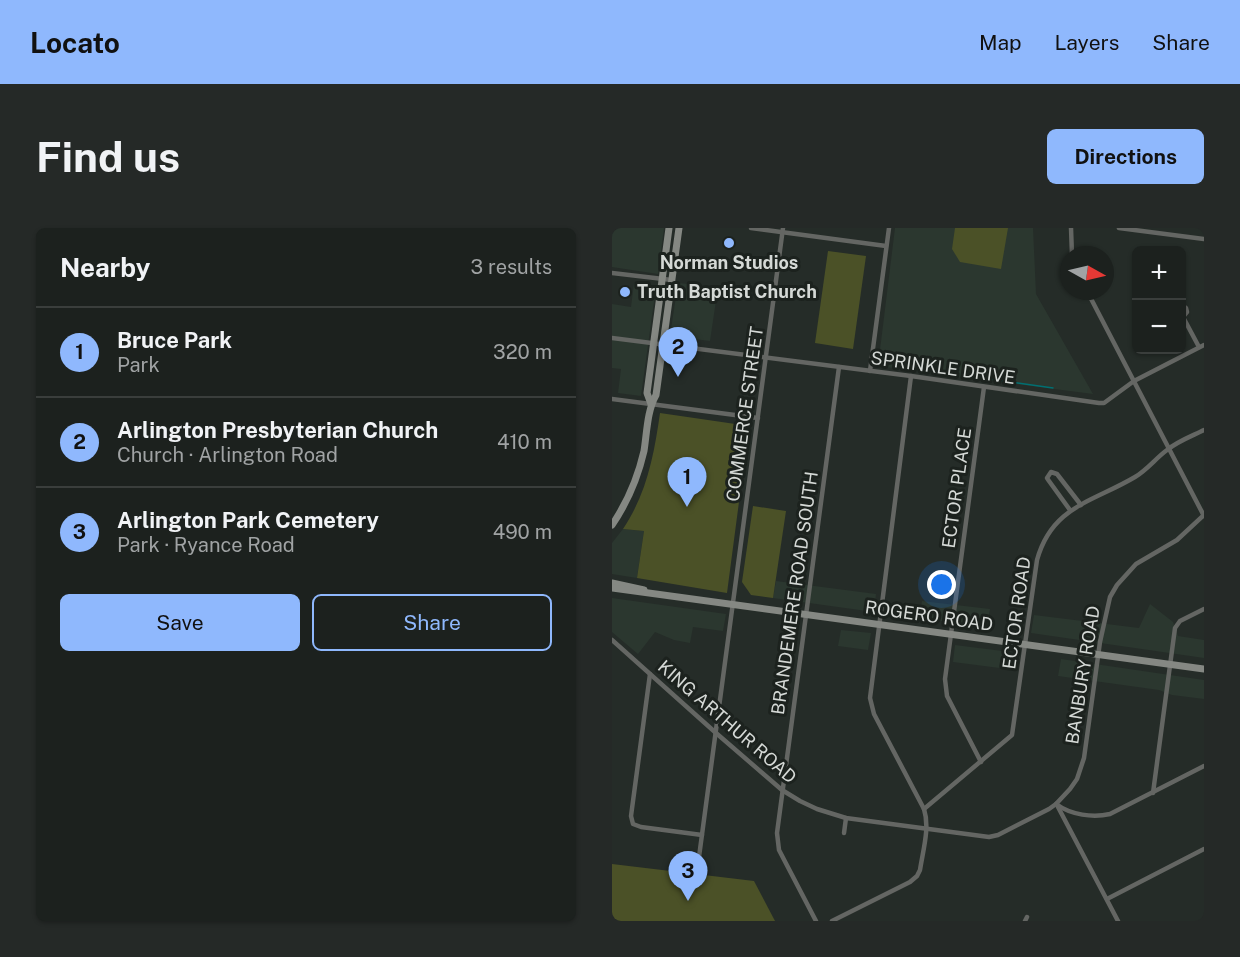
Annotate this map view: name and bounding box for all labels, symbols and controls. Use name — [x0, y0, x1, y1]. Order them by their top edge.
text: Locato — [30, 26, 120, 59]
text: Map — [979, 30, 1022, 55]
text: Layers — [1055, 30, 1119, 55]
text: Share — [1152, 30, 1210, 55]
button: Directions — [1047, 129, 1204, 184]
text: Find us — [36, 132, 180, 181]
marker: Norman Studios — [722, 236, 736, 250]
north arrow — [1060, 246, 1114, 300]
map controls — [1132, 246, 1186, 354]
button: + — [1132, 246, 1186, 300]
text: Nearby — [60, 252, 150, 283]
place label: Norman Studios — [660, 252, 798, 273]
text: 3 results — [471, 255, 552, 279]
place label: Truth Baptist Church — [637, 281, 817, 302]
marker: Truth Baptist Church — [618, 285, 632, 299]
button: − — [1132, 300, 1186, 354]
street label: COMMERCE STREET — [722, 325, 767, 503]
text: Bruce Park — [117, 327, 232, 353]
pin: 2 — [658, 328, 698, 377]
text: 1 — [75, 340, 84, 364]
text: 320 m — [493, 340, 552, 364]
street label: SPRINKLE DRIVE — [870, 347, 1017, 388]
text: Park — [117, 353, 160, 377]
text: Arlington Presbyterian Church — [117, 417, 438, 443]
street label: ECTOR PLACE — [938, 426, 975, 549]
text: 2 — [73, 430, 86, 454]
text: 410 m — [497, 430, 552, 454]
text: Church · Arlington Road — [117, 443, 338, 467]
pin: 1 — [668, 458, 706, 507]
street label: BRANDEMERE ROAD SOUTH — [767, 470, 822, 716]
text: Arlington Park Cemetery — [117, 507, 379, 533]
text: 3 — [73, 520, 86, 544]
text: 490 m — [493, 520, 552, 544]
text: Park · Ryance Road — [117, 533, 295, 557]
street label: ECTOR ROAD — [998, 555, 1035, 671]
your location — [927, 570, 956, 599]
button: Save — [60, 594, 300, 651]
button: Share — [312, 594, 552, 651]
street label: ROGERO ROAD — [864, 596, 994, 635]
street label: BANBURY ROAD — [1061, 604, 1104, 746]
street label: KING ARTHUR ROAD — [654, 656, 801, 788]
pin: 3 — [668, 852, 708, 901]

